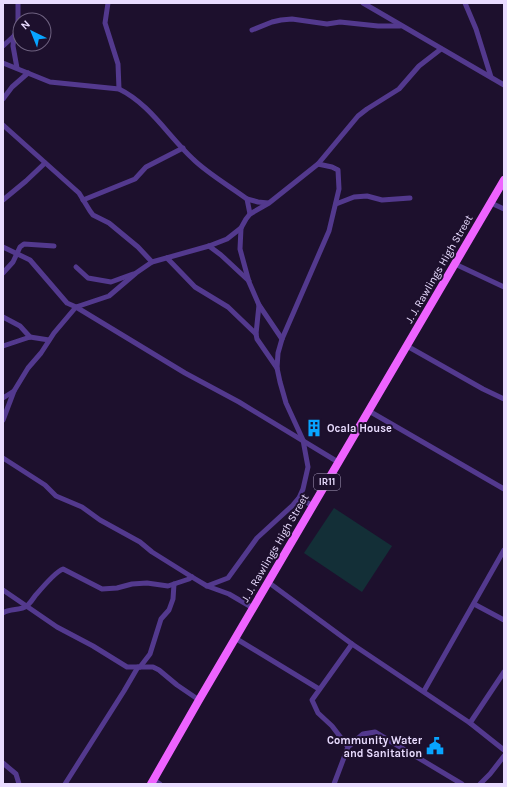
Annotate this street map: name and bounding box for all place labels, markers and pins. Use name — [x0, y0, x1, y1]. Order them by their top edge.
building icon: Ocala House — [304, 418, 324, 438]
place label: Ocala House — [327, 422, 392, 435]
place label: Community Water and Sanitation — [327, 734, 423, 760]
public building icon: Community Water and Sanitation — [425, 736, 445, 756]

